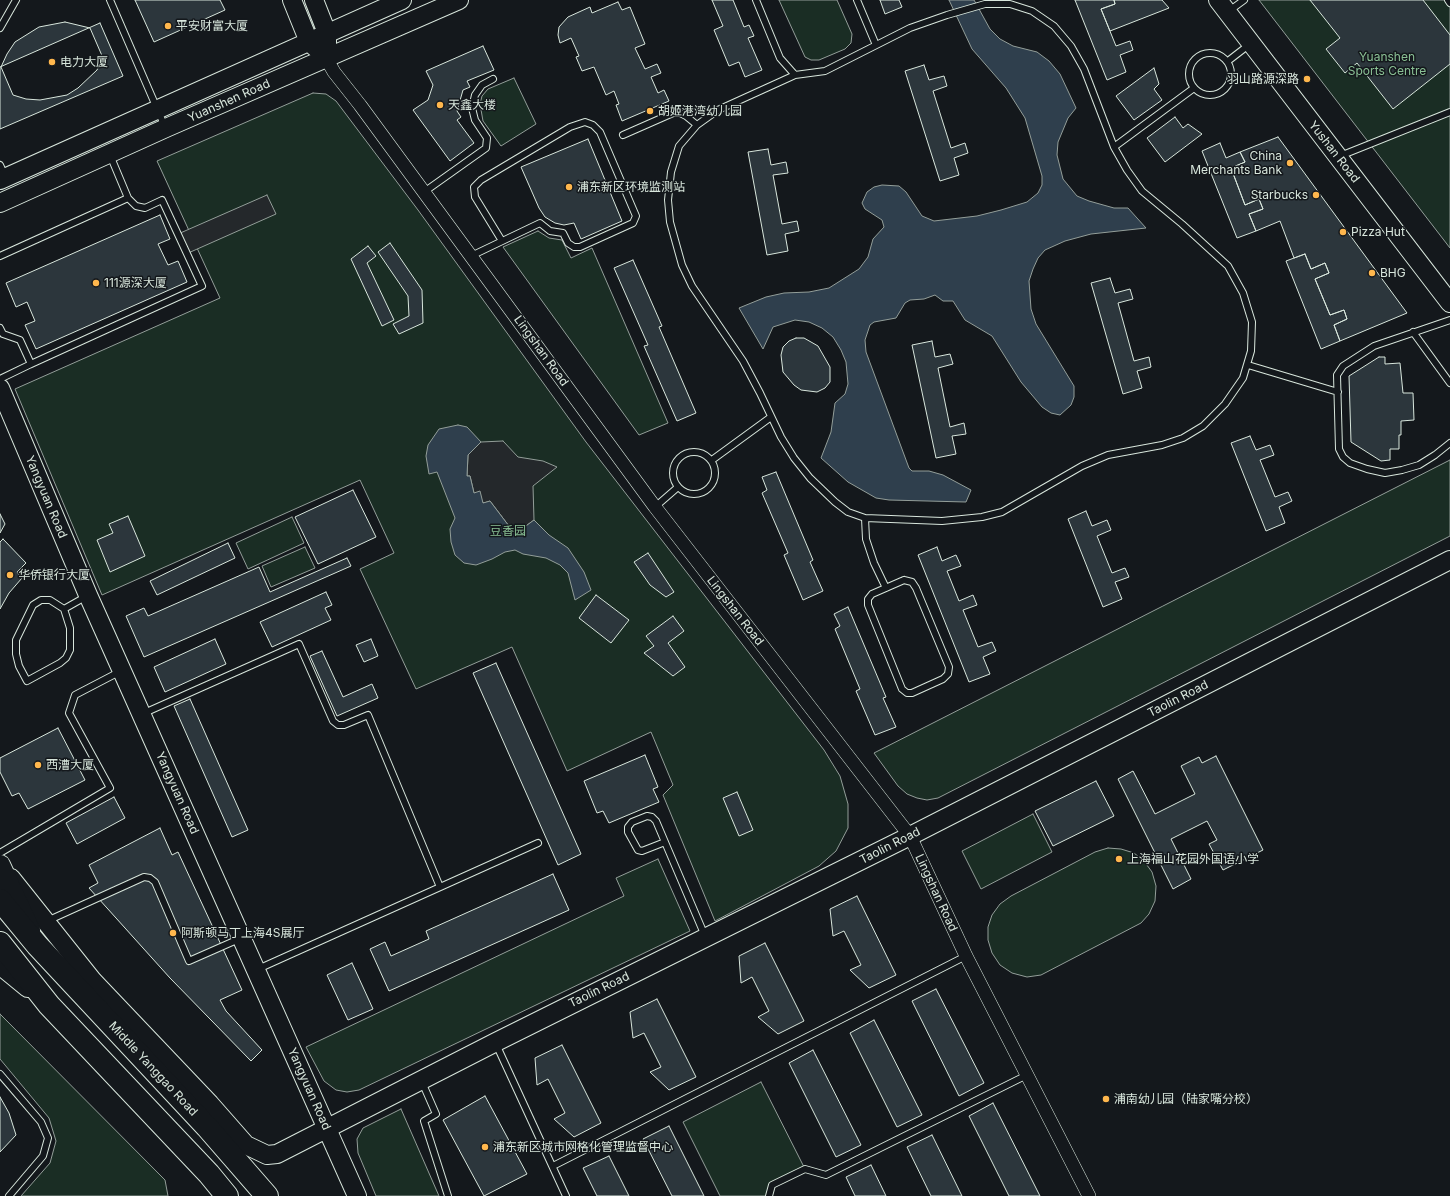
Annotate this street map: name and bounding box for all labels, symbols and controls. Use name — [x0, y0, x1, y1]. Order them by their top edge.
place label: 平安财富大厦 — [176, 19, 248, 33]
marker: 平安财富大厦 — [163, 21, 173, 31]
park label: Yuanshen Sports Centre — [1348, 50, 1426, 78]
place label: 电力大厦 — [60, 55, 108, 69]
marker: 电力大厦 — [47, 57, 57, 67]
place label: 羽山路源深路 — [1227, 72, 1299, 86]
marker: 羽山路源深路 — [1302, 74, 1312, 84]
street label: Yuanshen Road — [186, 76, 272, 126]
place label: 天鑫大楼 — [448, 98, 496, 112]
marker: 天鑫大楼 — [435, 100, 445, 110]
place label: 胡姬港湾幼儿园 — [658, 104, 742, 118]
marker: 胡姬港湾幼儿园 — [645, 106, 655, 116]
street label: Yushan Road — [1305, 118, 1363, 186]
place label: China Merchants Bank — [1190, 149, 1282, 177]
marker: China Merchants Bank — [1285, 158, 1295, 168]
place label: 浦东新区环境监测站 — [577, 180, 685, 194]
marker: 浦东新区环境监测站 — [564, 182, 574, 192]
place label: Starbucks — [1251, 188, 1308, 202]
marker: Starbucks — [1311, 190, 1321, 200]
place label: Pizza Hut — [1351, 225, 1405, 239]
marker: Pizza Hut — [1338, 227, 1348, 237]
place label: BHG — [1380, 266, 1406, 280]
marker: BHG — [1367, 268, 1377, 278]
place label: 111源深大厦 — [104, 276, 167, 290]
marker: 111源深大厦 — [91, 278, 101, 288]
street label: Lingshan Road — [511, 313, 571, 389]
street label: Yangyuan Road — [22, 453, 70, 541]
park label: 豆香园 — [490, 524, 526, 538]
place label: 华侨银行大厦 — [18, 568, 90, 582]
marker: 华侨银行大厦 — [5, 570, 15, 580]
street label: Lingshan Road — [704, 574, 766, 648]
street label: Taolin Road — [1145, 678, 1211, 720]
street label: Yangyuan Road — [152, 750, 202, 836]
place label: 西漕大厦 — [46, 758, 94, 772]
marker: 西漕大厦 — [33, 760, 43, 770]
street label: Taolin Road — [857, 825, 923, 867]
street label: Lingshan Road — [912, 852, 960, 934]
place label: 上海福山花园外国语小学 — [1127, 852, 1259, 866]
marker: 上海福山花园外国语小学 — [1114, 854, 1124, 864]
place label: 阿斯顿马丁上海4S展厅 — [181, 926, 304, 940]
marker: 阿斯顿马丁上海4S展厅 — [168, 928, 178, 938]
street label: Taolin Road — [566, 969, 632, 1011]
street label: Middle Yanggao Road — [106, 1019, 200, 1119]
street label: Yangyuan Road — [284, 1046, 334, 1132]
place label: 浦南幼儿园（陆家嘴分校） — [1114, 1092, 1258, 1106]
marker: 浦南幼儿园（陆家嘴分校） — [1101, 1094, 1111, 1104]
place label: 浦东新区城市网格化管理监督中心 — [493, 1140, 673, 1154]
marker: 浦东新区城市网格化管理监督中心 — [480, 1142, 490, 1152]

